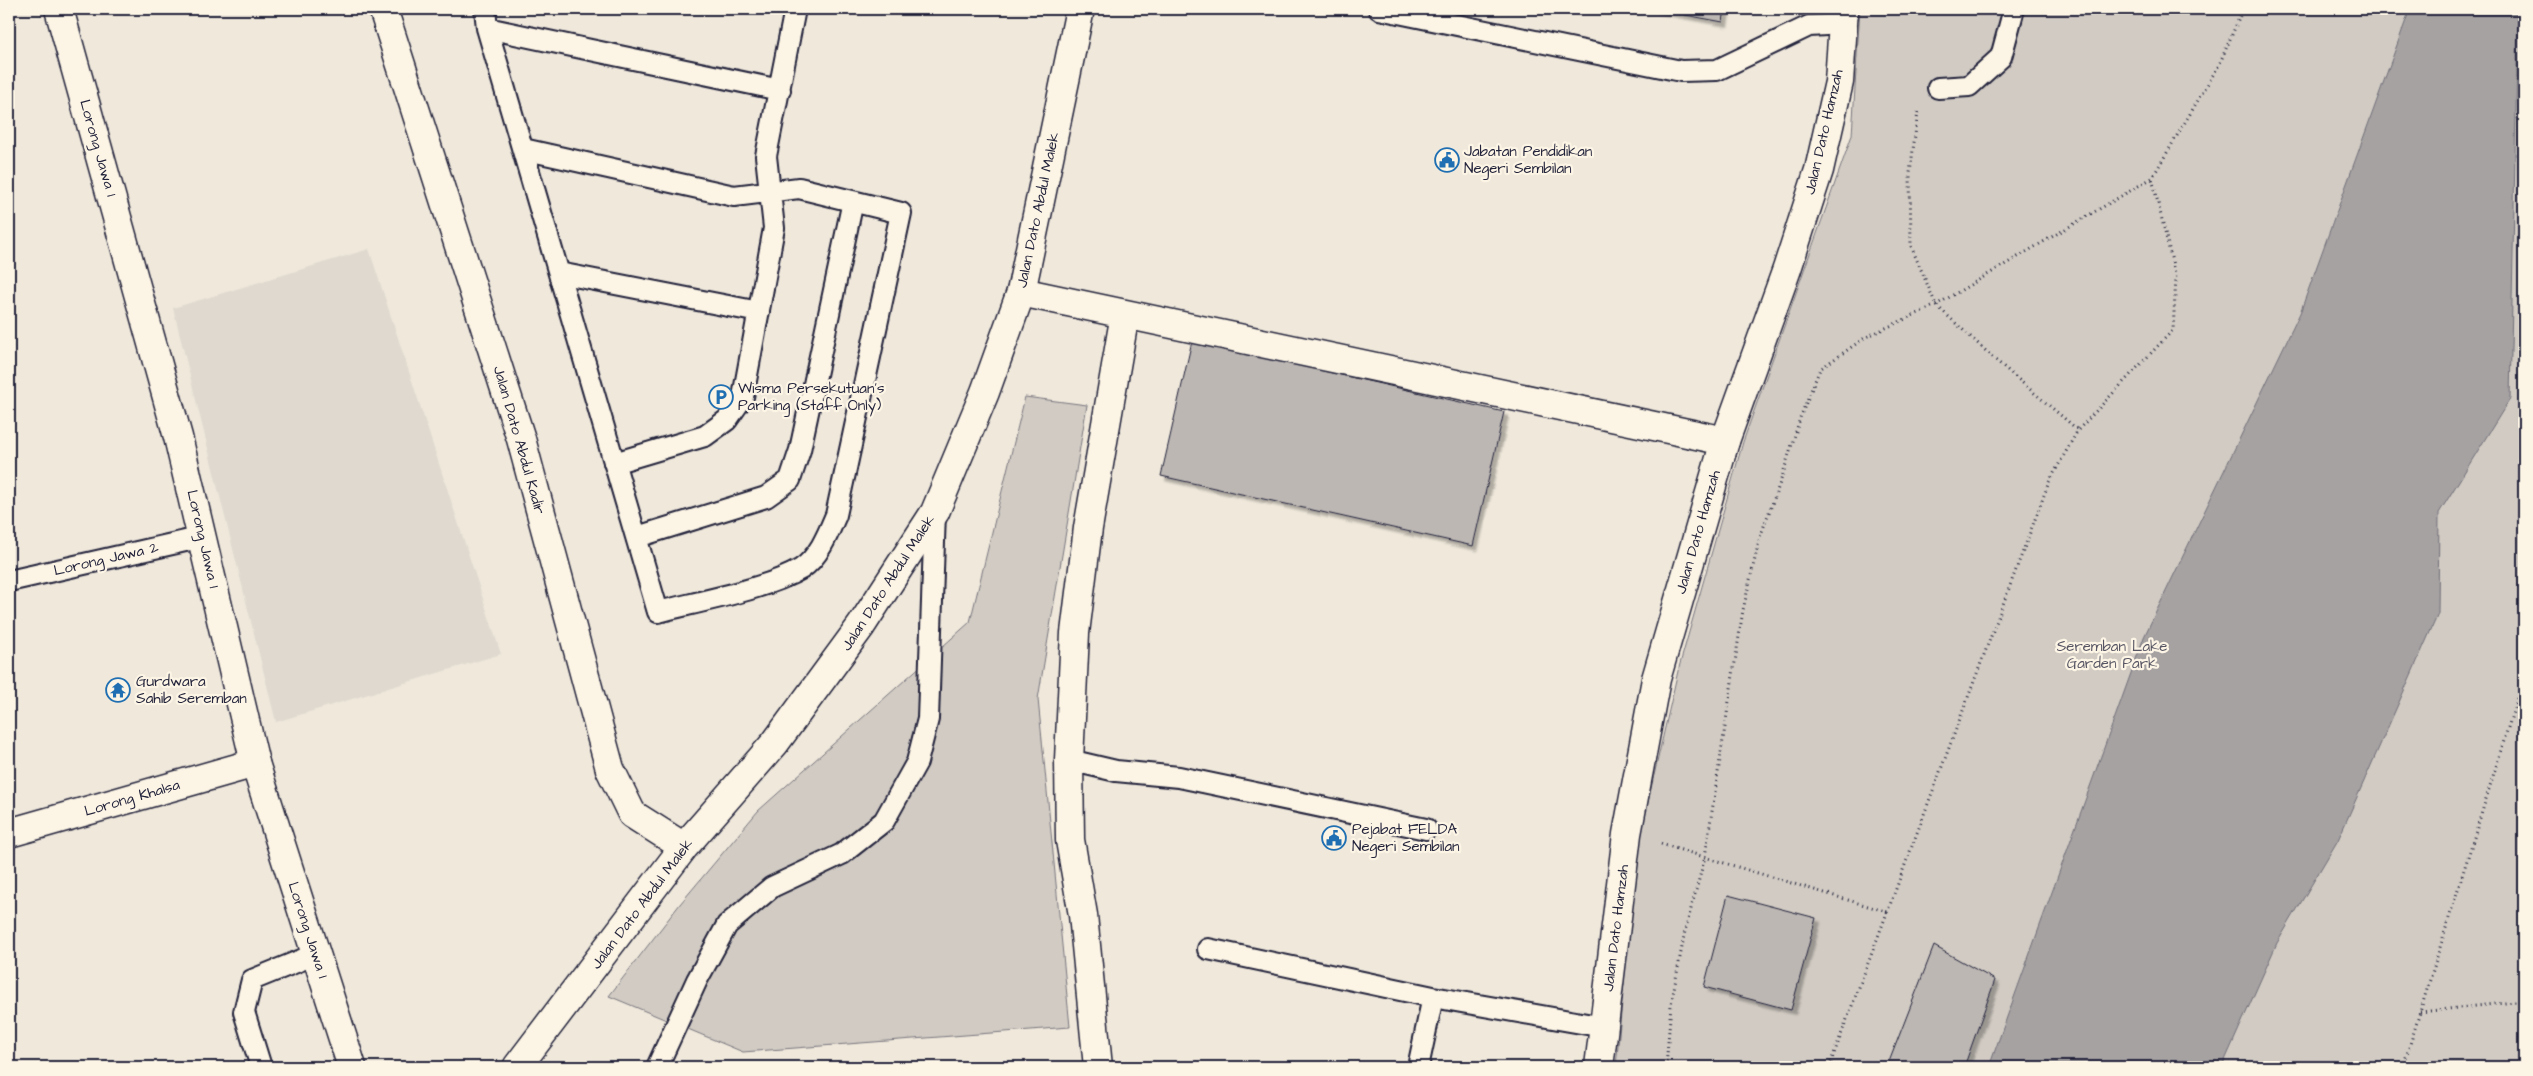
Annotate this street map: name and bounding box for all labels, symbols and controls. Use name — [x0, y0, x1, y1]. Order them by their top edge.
street label: Jalan Dato Hamzah — [1799, 67, 1849, 197]
street label: Lorong Jawa 1 — [73, 97, 122, 199]
street label: Jalan Dato Abdul Malek — [1011, 130, 1065, 290]
place label: Jabatan Pendidikan Negeri Sembilan — [1464, 141, 1593, 180]
public building icon: Jabatan Pendidikan Negeri Sembilan — [1434, 147, 1460, 173]
street label: Jalan Dato Abdul Kadir — [488, 363, 550, 517]
place label: Wisma Persekutuan's Parking (Staff Only) — [738, 378, 885, 417]
parking icon: Wisma Persekutuan's Parking (Staff Only) — [708, 384, 734, 410]
street label: Jalan Dato Hamzah — [1670, 467, 1726, 596]
street label: Lorong Jawa 1 — [181, 488, 224, 590]
street label: Jalan Dato Abdul Malek — [836, 511, 940, 655]
street label: Lorong Jawa 2 — [52, 537, 161, 582]
park label: Seremban Lake Garden Park — [2057, 636, 2167, 674]
place label: Gurdwara Sahib Seremban — [136, 671, 247, 709]
temple icon: Gurdwara Sahib Seremban — [105, 677, 131, 703]
street label: Lorong Khalsa — [82, 774, 183, 823]
place label: Pejabat FELDA Negeri Sembilan — [1352, 819, 1460, 858]
public building icon: Pejabat FELDA Negeri Sembilan — [1321, 825, 1347, 851]
street label: Jalan Dato Abdul Malek — [586, 834, 698, 974]
street label: Jalan Dato Hamzah — [1598, 863, 1634, 993]
street label: Lorong Jawa 1 — [282, 879, 333, 981]

